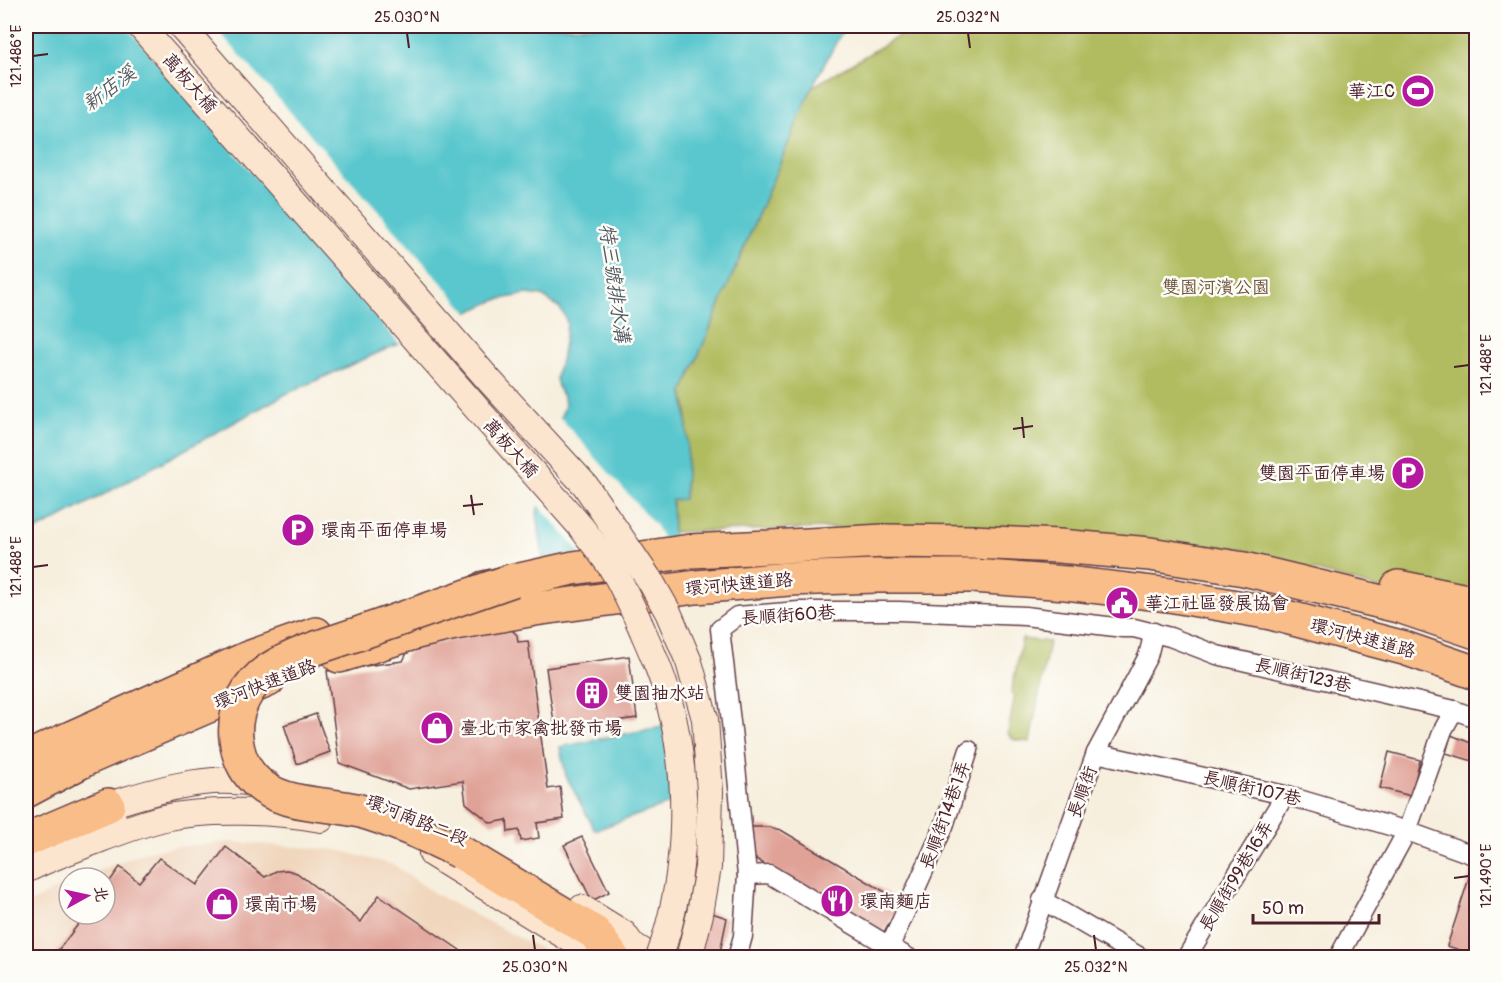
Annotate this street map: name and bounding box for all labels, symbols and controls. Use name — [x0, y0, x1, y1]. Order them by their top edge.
text: 25.030°N — [374, 8, 440, 27]
text: 25.032°N — [936, 8, 1000, 27]
text: 121.486°E — [7, 24, 26, 87]
street label: 萬板大橋 — [157, 49, 222, 118]
water label: 新店溪 — [78, 60, 142, 116]
sports icon: 華江C — [1400, 73, 1436, 109]
place label: 華江C — [1348, 80, 1395, 103]
water label: 特三號排水溝 — [594, 222, 636, 346]
park label: 雙園河濱公園 — [1162, 276, 1270, 299]
text: 121.488°E — [1477, 334, 1496, 396]
street label: 萬板大橋 — [478, 414, 543, 483]
parking icon: 雙園平面停車場 — [1390, 455, 1426, 491]
place label: 雙園平面停車場 — [1259, 462, 1385, 485]
parking icon: 環南平面停車場 — [280, 512, 316, 548]
place label: 環南平面停車場 — [321, 519, 447, 542]
text: 121.488°E — [7, 536, 26, 598]
street label: 環河快速道路 — [684, 568, 794, 601]
public building icon: 華江社區發展協會 — [1104, 585, 1140, 621]
place label: 華江社區發展協會 — [1145, 592, 1289, 615]
street label: 長順街60巷 — [740, 601, 836, 630]
street label: 環河快速道路 — [1308, 613, 1418, 664]
street label: 長順街123巷 — [1252, 653, 1354, 698]
street label: 環河快速道路 — [211, 654, 320, 715]
building icon: 雙園抽水站 — [574, 675, 610, 711]
place label: 雙園抽水站 — [615, 682, 705, 705]
shop icon: 臺北市家禽批發市場 — [419, 710, 455, 746]
place label: 臺北市家禽批發市場 — [460, 717, 622, 740]
street label: 長順街14巷1弄 — [915, 757, 976, 873]
street label: 長順街 — [1062, 763, 1103, 821]
street label: 長順街107巷 — [1200, 766, 1304, 811]
street label: 環河南路二段 — [362, 790, 471, 851]
street label: 長順街99巷16弄 — [1194, 816, 1279, 936]
text: 121.490°E — [1477, 844, 1496, 908]
north arrow — [57, 866, 117, 926]
restaurant icon: 環南麵店 — [819, 883, 855, 919]
text: 北 — [90, 885, 112, 903]
shop icon: 環南市場 — [204, 886, 240, 922]
scale bar — [1253, 887, 1379, 925]
place label: 環南麵店 — [860, 890, 932, 913]
place label: 環南市場 — [245, 893, 317, 916]
text: 50 m — [1262, 897, 1304, 920]
text: 25.030°N — [502, 958, 568, 977]
text: 25.032°N — [1064, 958, 1128, 977]

